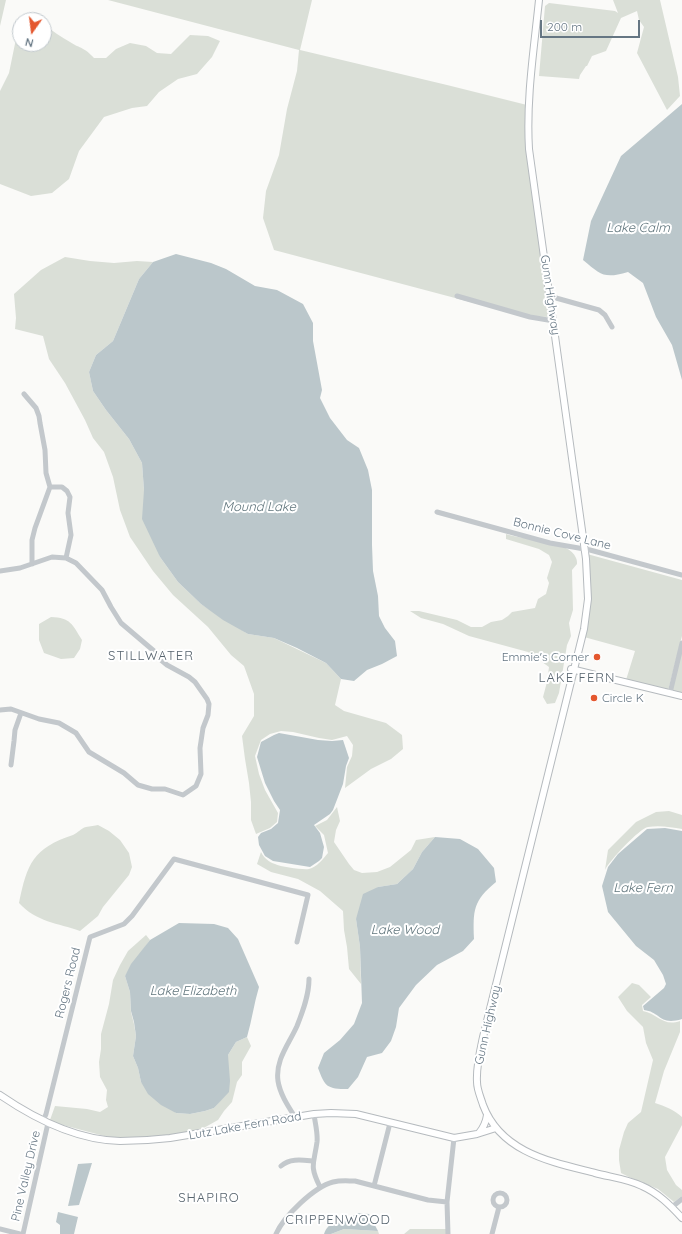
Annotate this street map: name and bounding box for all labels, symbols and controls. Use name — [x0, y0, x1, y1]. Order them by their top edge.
north arrow — [12, 12, 52, 52]
scale bar — [542, 12, 642, 38]
text: 200 m — [547, 19, 582, 34]
text: N — [24, 35, 35, 50]
water label: Lake Calm — [606, 220, 670, 236]
street label: Gunn Highway — [537, 254, 563, 336]
water label: Mound Lake — [222, 499, 296, 515]
street label: Bonnie Cove Lane — [512, 515, 612, 553]
district label: STILLWATER — [108, 648, 194, 664]
place label: Emmie's Corner — [502, 650, 589, 664]
marker: Emmie's Corner — [592, 652, 602, 662]
district label: LAKE FERN — [539, 670, 615, 686]
place label: Circle K — [602, 691, 644, 705]
marker: Circle K — [589, 693, 599, 703]
water label: Lake Fern — [613, 880, 673, 896]
water label: Lake Wood — [371, 922, 439, 938]
street label: Rogers Road — [52, 946, 84, 1020]
water label: Lake Elizabeth — [150, 983, 236, 999]
street label: Gunn Highway — [472, 984, 504, 1066]
street label: Lutz Lake Fern Road — [188, 1109, 302, 1143]
street label: Pine Valley Drive — [9, 1129, 43, 1223]
district label: SHAPIRO — [178, 1190, 240, 1206]
district label: CRIPPENWOOD — [285, 1212, 391, 1228]

